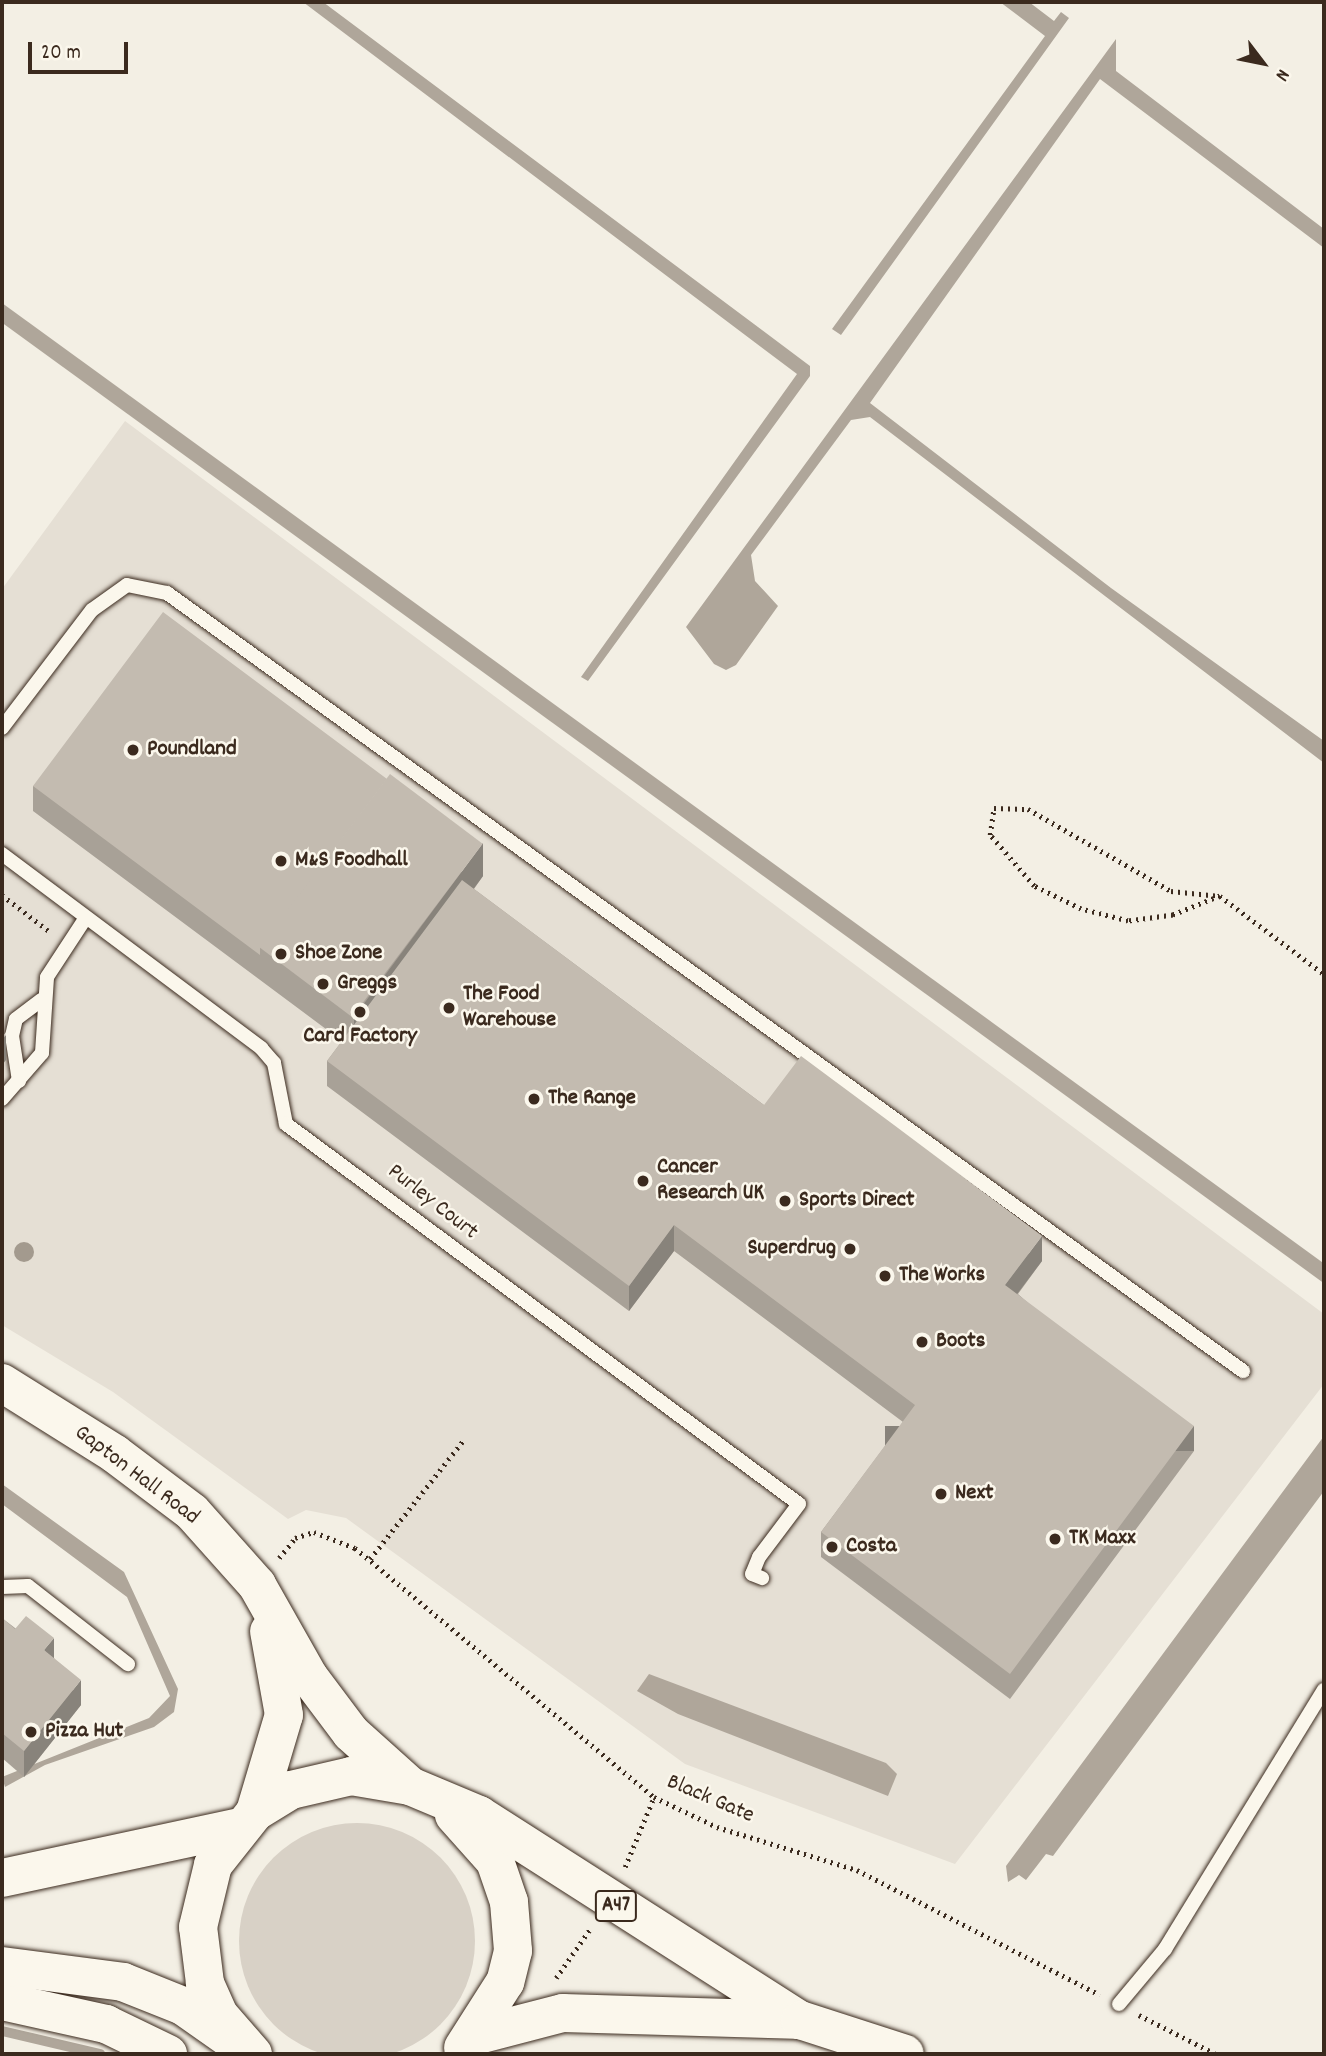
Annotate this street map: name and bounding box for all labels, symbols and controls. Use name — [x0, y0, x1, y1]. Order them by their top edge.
scale bar — [32, 28, 131, 72]
north arrow — [1228, 28, 1298, 98]
text: 20 m — [41, 39, 81, 69]
text: N — [1267, 63, 1295, 86]
place label: Poundland — [147, 736, 237, 764]
marker: Poundland — [125, 742, 141, 758]
place label: M&S Foodhall — [295, 847, 408, 875]
marker: M&S Foodhall — [273, 853, 289, 869]
place label: Shoe Zone — [295, 940, 382, 968]
marker: Shoe Zone — [273, 946, 289, 962]
place label: Greggs — [337, 970, 397, 998]
marker: Greggs — [315, 976, 331, 992]
place label: The Food Warehouse — [463, 981, 556, 1035]
marker: The Food Warehouse — [441, 1000, 457, 1016]
marker: Card Factory — [352, 1004, 368, 1020]
place label: Card Factory — [303, 1023, 417, 1051]
place label: The Range — [548, 1085, 636, 1113]
marker: The Range — [526, 1091, 542, 1107]
place label: Cancer Research UK — [657, 1154, 764, 1208]
street label: Purley Court — [381, 1159, 483, 1247]
marker: Cancer Research UK — [635, 1173, 651, 1189]
place label: Sports Direct — [799, 1187, 914, 1215]
marker: Sports Direct — [777, 1193, 793, 1209]
place label: Superdrug — [747, 1235, 836, 1263]
marker: Superdrug — [842, 1241, 858, 1257]
place label: The Works — [899, 1262, 985, 1290]
marker: The Works — [877, 1268, 893, 1284]
place label: Boots — [936, 1328, 986, 1356]
marker: Boots — [914, 1334, 930, 1350]
street label: Gapton Hall Road — [68, 1420, 204, 1532]
place label: Next — [955, 1480, 994, 1508]
marker: Next — [933, 1486, 949, 1502]
place label: TK Maxx — [1069, 1525, 1135, 1553]
marker: TK Maxx — [1047, 1531, 1063, 1547]
place label: Costa — [846, 1533, 897, 1561]
marker: Costa — [824, 1539, 840, 1555]
place label: Pizza Hut — [45, 1718, 123, 1746]
marker: Pizza Hut — [23, 1724, 39, 1740]
street label: Black Gate — [662, 1769, 758, 1831]
road number: A47 — [593, 1888, 639, 1924]

